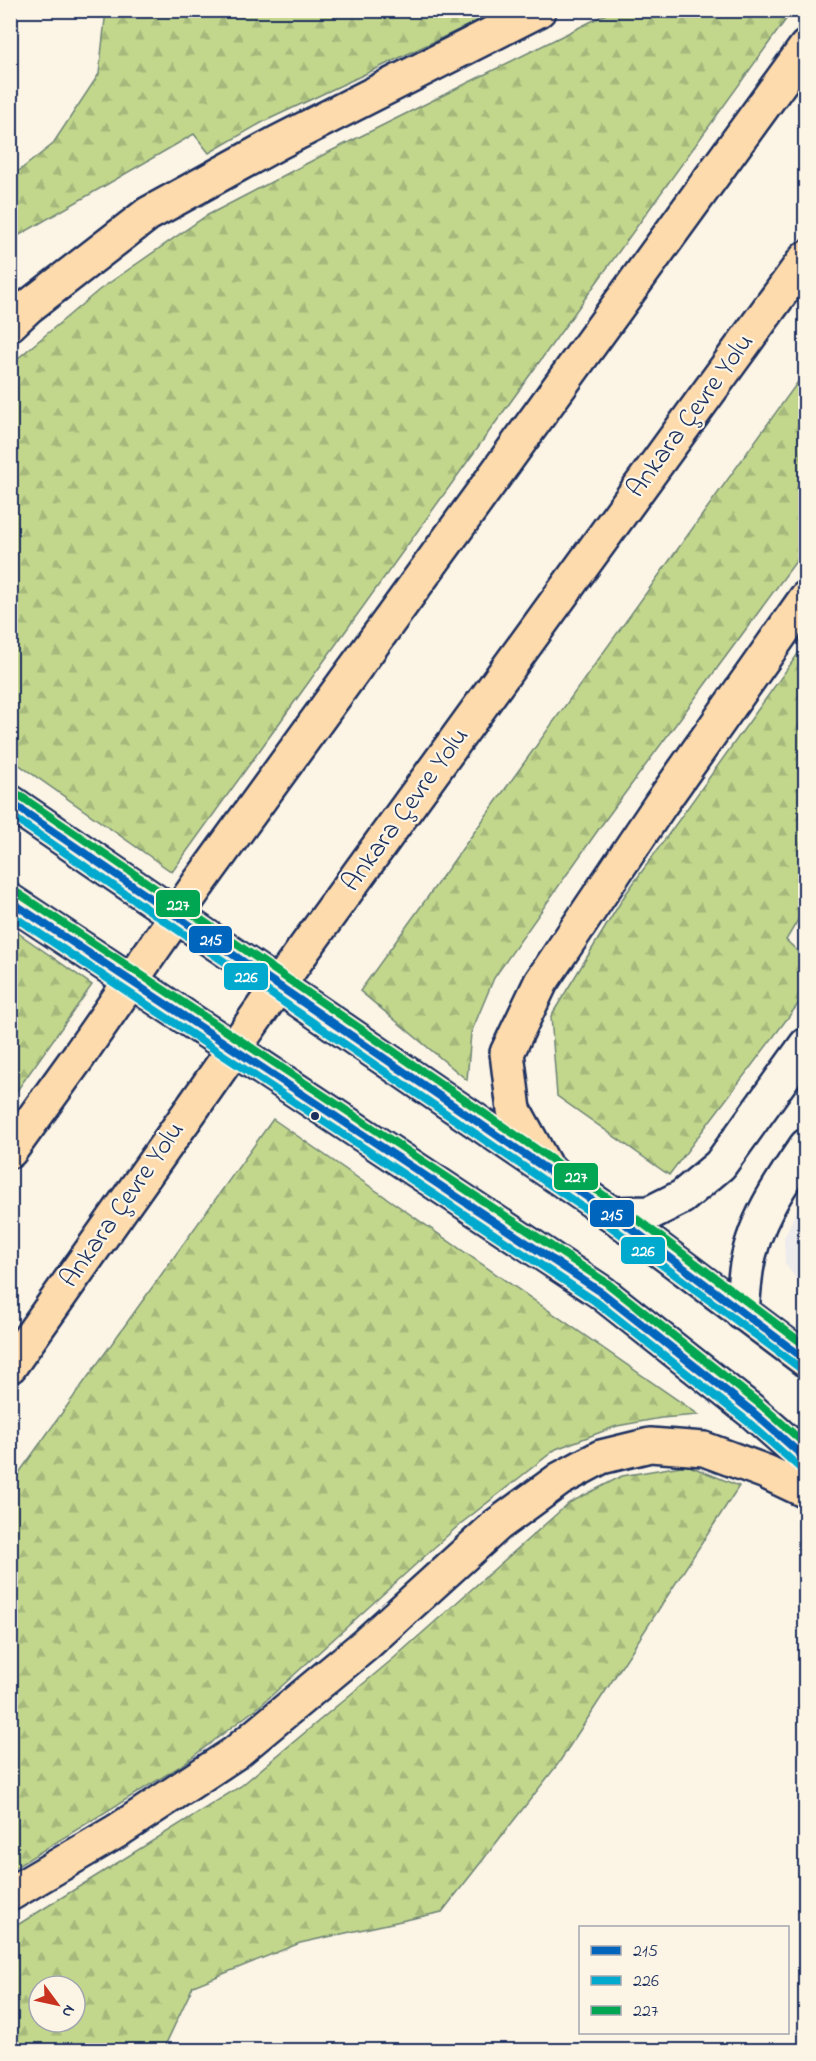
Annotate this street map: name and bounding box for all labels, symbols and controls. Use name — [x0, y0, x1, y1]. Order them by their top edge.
street label: Ankara Çevre Yolu — [618, 326, 764, 506]
street label: Ankara Çevre Yolu — [333, 720, 479, 900]
line badge: 227 — [155, 889, 201, 918]
text: 227 — [166, 894, 190, 918]
line badge: 215 — [188, 925, 233, 954]
text: 215 — [199, 929, 223, 953]
line badge: 226 — [223, 962, 269, 991]
text: 226 — [234, 966, 258, 990]
unlabelled marker — [309, 1110, 321, 1122]
street label: Ankara Çevre Yolu — [51, 1114, 195, 1296]
line badge: 227 — [553, 1162, 599, 1191]
text: 227 — [564, 1166, 588, 1190]
line badge: 215 — [589, 1199, 635, 1228]
text: 215 — [600, 1204, 624, 1228]
line badge: 226 — [620, 1236, 666, 1265]
text: 226 — [631, 1240, 655, 1264]
legend — [579, 1926, 789, 2034]
text: 215 — [633, 1939, 658, 1965]
text: 226 — [633, 1969, 659, 1995]
north arrow — [27, 1974, 87, 2034]
text: 227 — [633, 1999, 659, 2025]
text: N — [55, 2000, 81, 2022]

